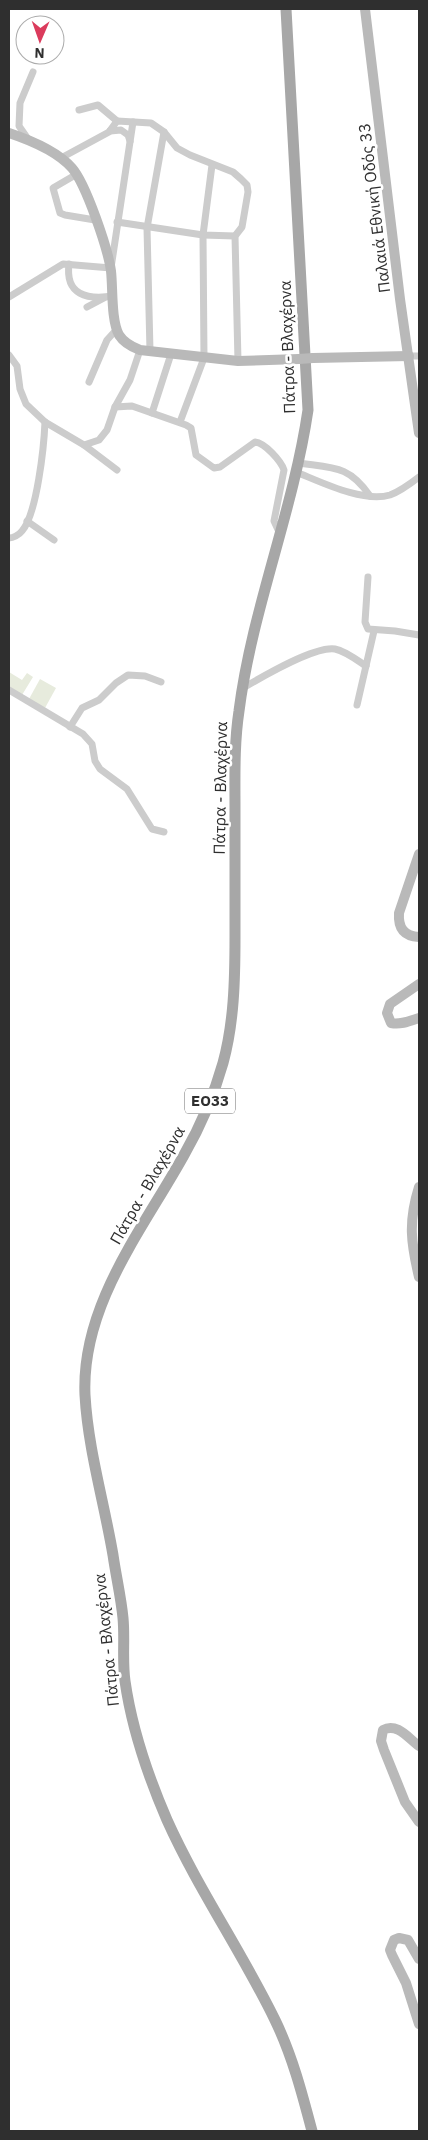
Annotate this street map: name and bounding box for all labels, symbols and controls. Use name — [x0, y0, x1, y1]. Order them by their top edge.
north arrow — [15, 15, 65, 65]
text: N — [34, 44, 45, 62]
street label: Παλαιά Εθνική Οδός 33 — [354, 122, 394, 294]
street label: Πάτρα - Βλαχέρνα — [275, 280, 299, 414]
street label: Πάτρα - Βλαχέρνα — [209, 721, 231, 855]
road number: ΕΟ33 — [185, 1088, 235, 1114]
street label: Πάτρα - Βλαχέρνα — [105, 1122, 189, 1248]
street label: Πάτρα - Βλαχέρνα — [89, 1573, 123, 1707]

